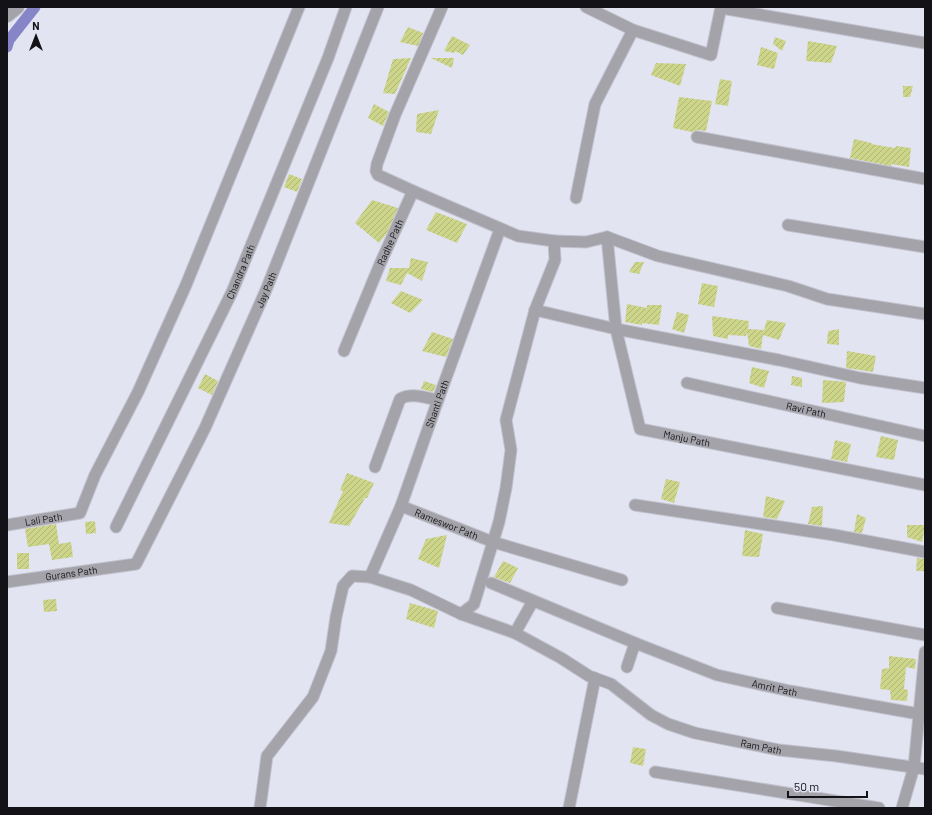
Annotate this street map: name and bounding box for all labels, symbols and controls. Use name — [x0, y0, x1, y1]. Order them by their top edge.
north arrow — [16, 16, 56, 56]
text: N — [32, 19, 40, 32]
street label: Radhe Path — [374, 217, 405, 267]
street label: Chandra Path — [223, 243, 257, 301]
street label: Jay Path — [253, 270, 279, 309]
street label: Shanti Path — [423, 378, 451, 429]
street label: Ravi Path — [785, 399, 827, 420]
street label: Manju Path — [662, 428, 711, 449]
street label: Rameswor Path — [413, 506, 480, 542]
street label: Lali Path — [24, 510, 63, 528]
street label: Gurans Path — [45, 563, 98, 583]
street label: Amrit Path — [751, 677, 798, 698]
street label: Ram Path — [740, 736, 783, 756]
scale bar — [788, 773, 867, 799]
text: 50 m — [794, 779, 819, 793]

